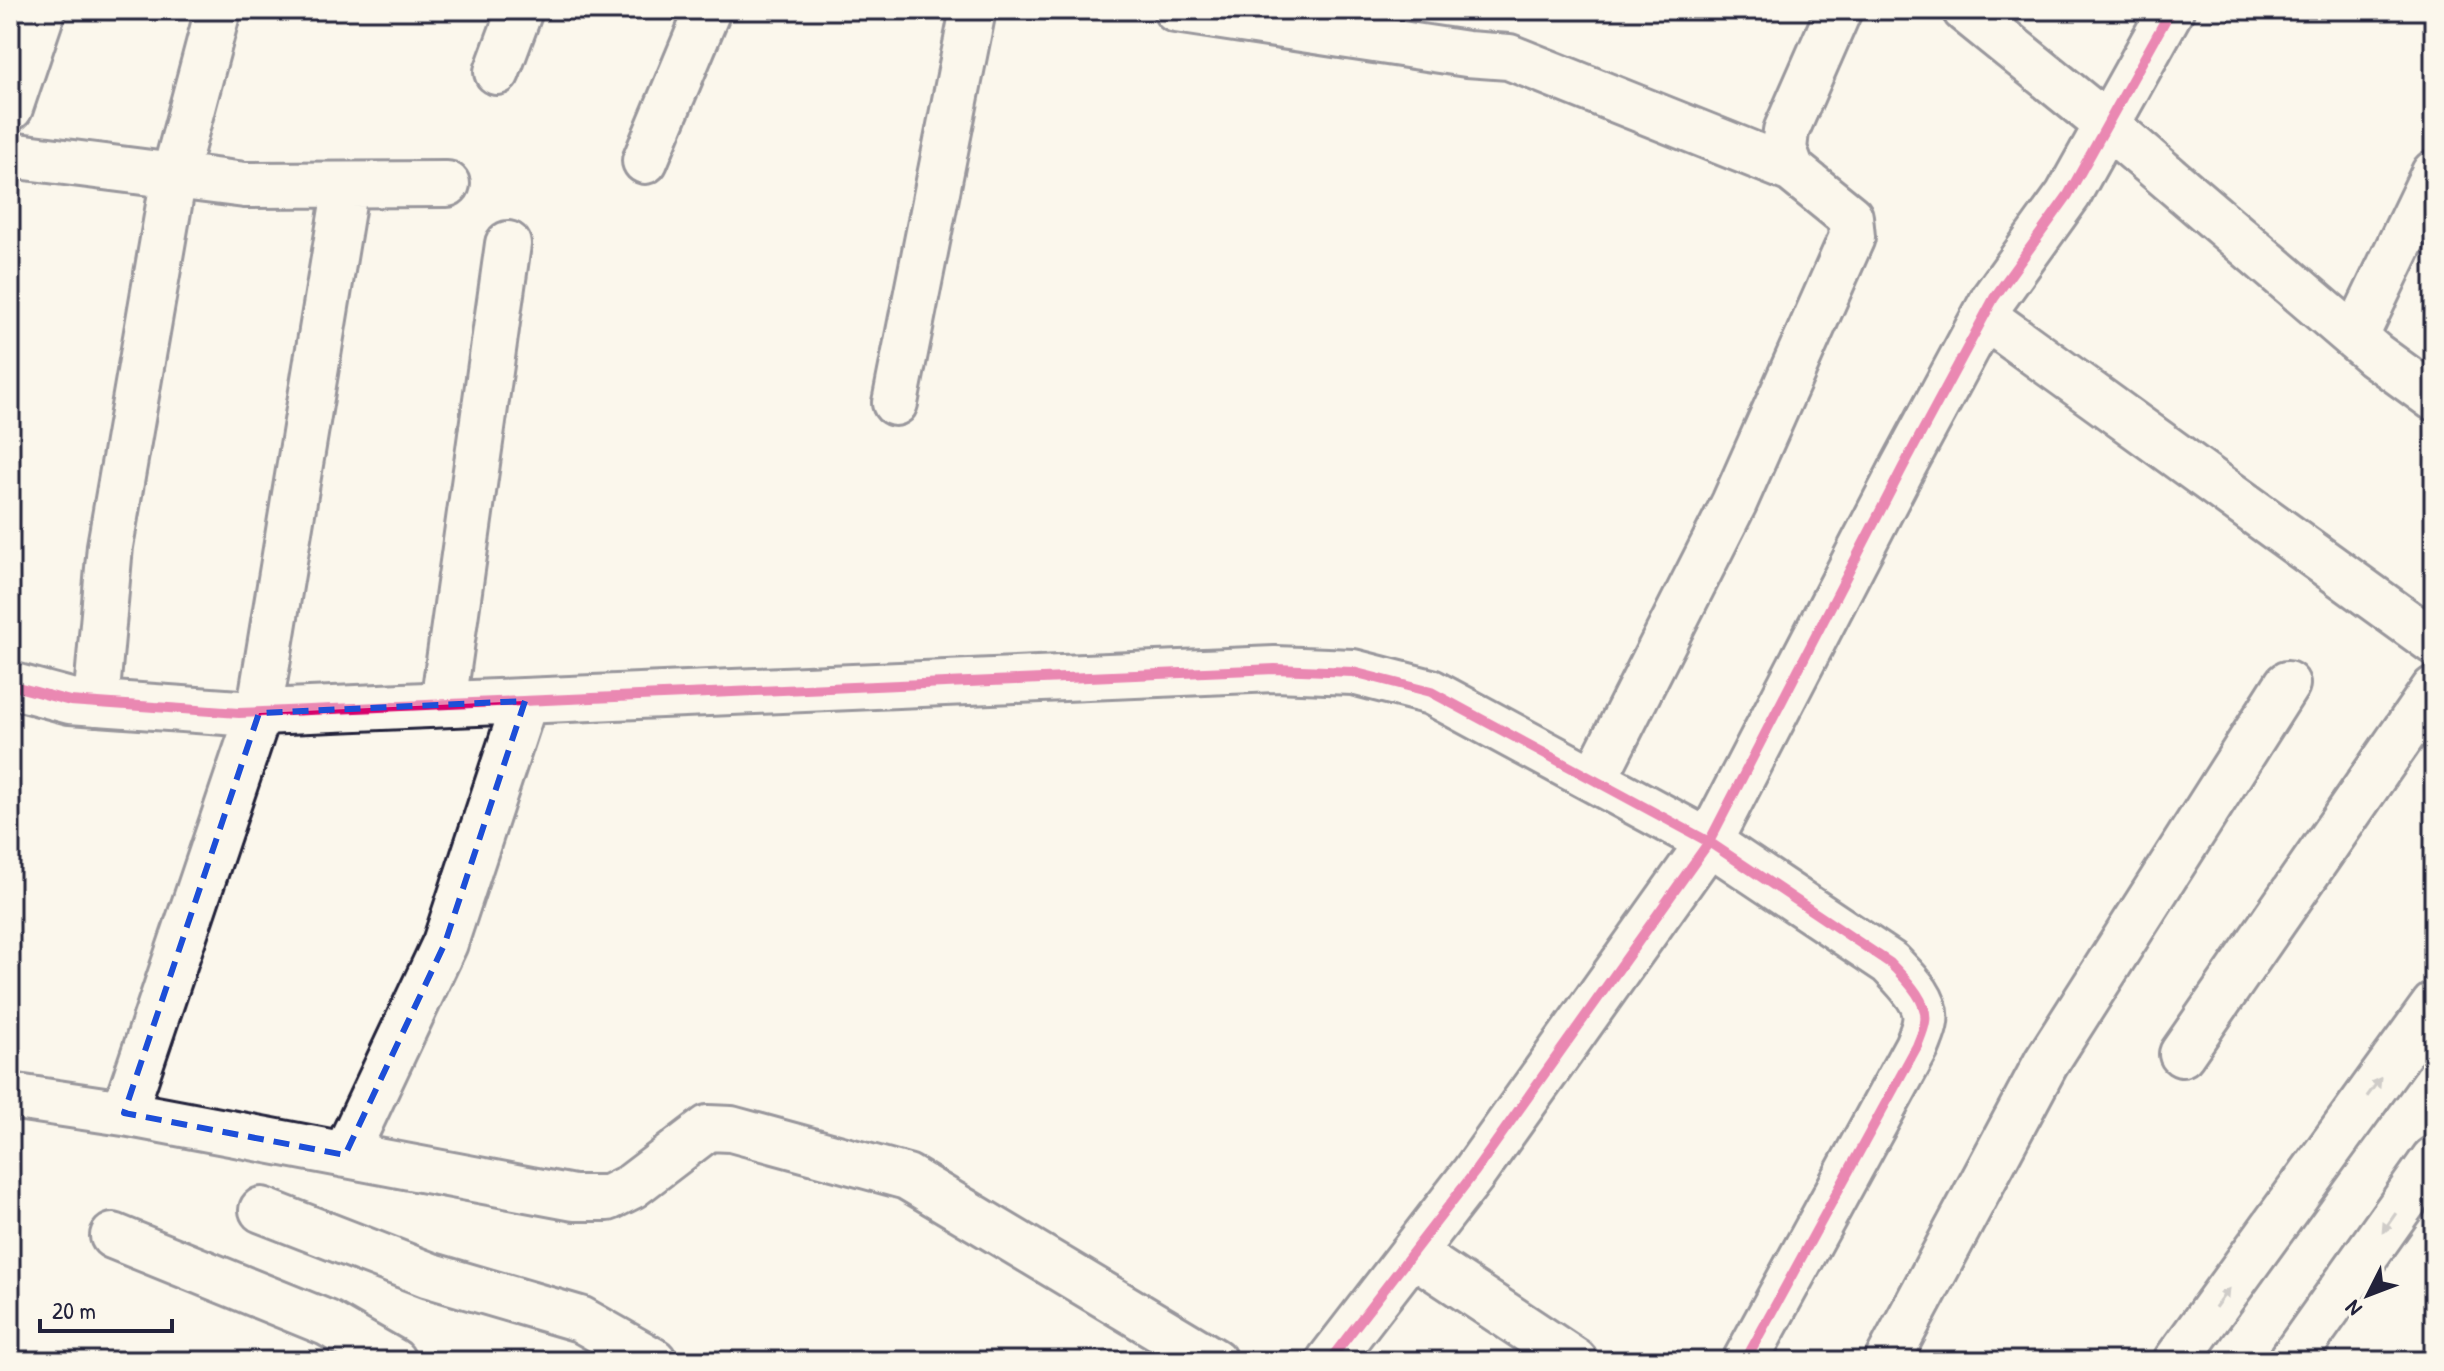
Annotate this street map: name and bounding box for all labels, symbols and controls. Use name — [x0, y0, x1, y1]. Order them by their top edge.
one-way arrow — [2366, 1077, 2382, 1098]
one-way arrow — [2382, 1212, 2397, 1233]
north arrow — [2328, 1255, 2408, 1335]
scale bar — [40, 1283, 172, 1333]
one-way arrow — [2214, 1287, 2229, 1308]
text: 20 m — [52, 1294, 96, 1326]
text: N — [2338, 1294, 2368, 1323]

